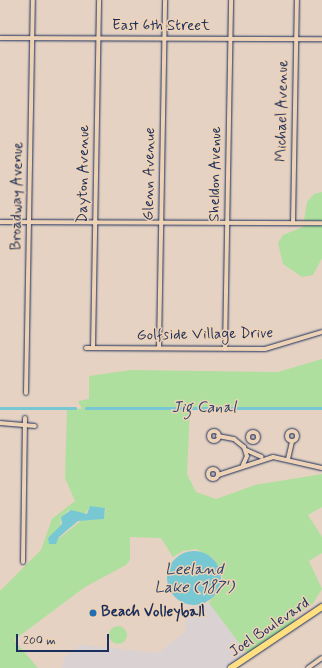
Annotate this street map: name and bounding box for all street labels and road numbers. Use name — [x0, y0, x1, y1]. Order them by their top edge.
street label: East 6th Street — [112, 18, 210, 36]
street label: Michael Avenue — [273, 61, 293, 161]
street label: Sheldon Avenue — [206, 124, 226, 224]
street label: Dayton Avenue — [74, 125, 94, 223]
street label: Glenn Avenue — [140, 128, 160, 220]
street label: Broadway Avenue — [8, 140, 28, 252]
street label: Golfside Village Drive — [139, 325, 271, 345]
street label: Joel Boulevard — [228, 596, 312, 660]

